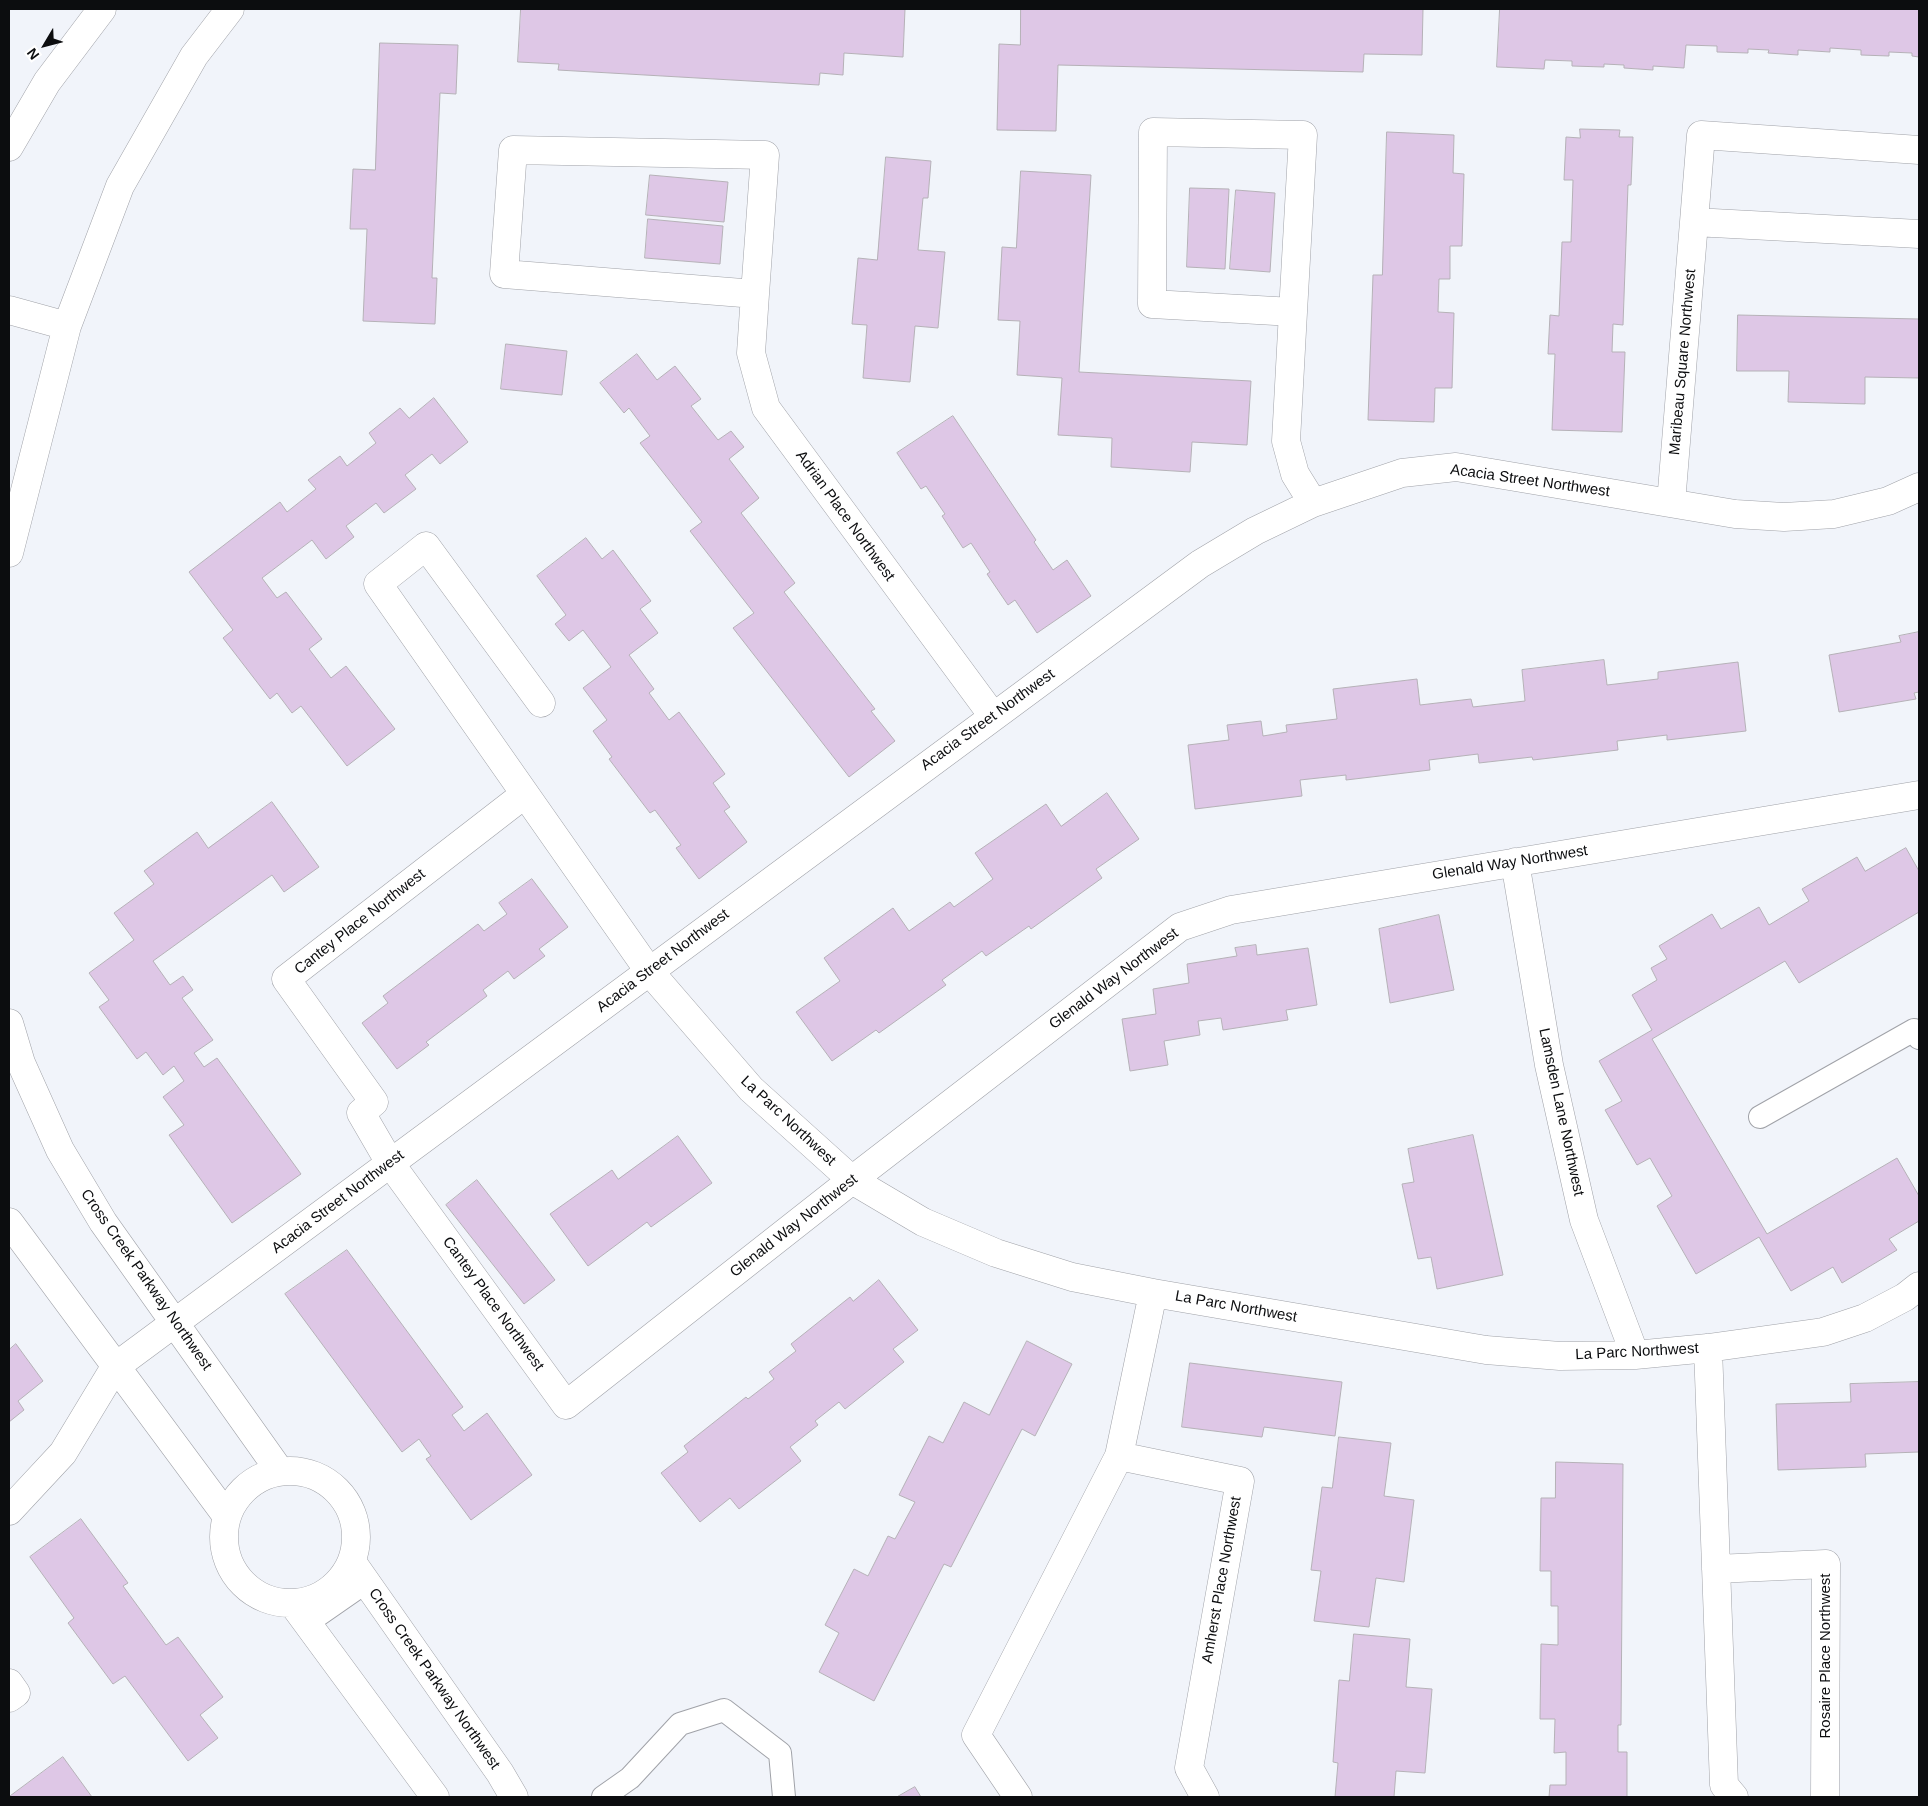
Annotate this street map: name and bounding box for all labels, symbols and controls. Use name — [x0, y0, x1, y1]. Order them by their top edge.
north arrow — [20, 20, 70, 70]
text: N — [24, 45, 42, 63]
street label: Maribeau Square Northwest — [1666, 268, 1700, 456]
street label: Adrian Place Northwest — [792, 447, 898, 585]
street label: Acacia Street Northwest — [1449, 461, 1611, 501]
street label: Acacia Street Northwest — [918, 665, 1058, 775]
street label: Glenald Way Northwest — [1431, 842, 1589, 884]
street label: Cantey Place Northwest — [291, 865, 429, 979]
street label: Acacia Street Northwest — [593, 905, 733, 1017]
street label: Glenald Way Northwest — [1046, 925, 1182, 1033]
street label: Lamsden Lane Northwest — [1534, 1027, 1588, 1197]
street label: La Parc Northwest — [737, 1072, 839, 1170]
street label: Acacia Street Northwest — [268, 1146, 408, 1258]
street label: Glenald Way Northwest — [727, 1171, 861, 1281]
street label: Cross Creek Parkway Northwest — [76, 1186, 216, 1374]
street label: Cantey Place Northwest — [438, 1234, 548, 1374]
street label: La Parc Northwest — [1174, 1287, 1298, 1327]
street label: La Parc Northwest — [1575, 1340, 1699, 1364]
street label: Amherst Place Northwest — [1198, 1495, 1246, 1665]
street label: Rosaire Place Northwest — [1817, 1573, 1835, 1739]
street label: Cross Creek Parkway Northwest — [364, 1585, 504, 1773]

